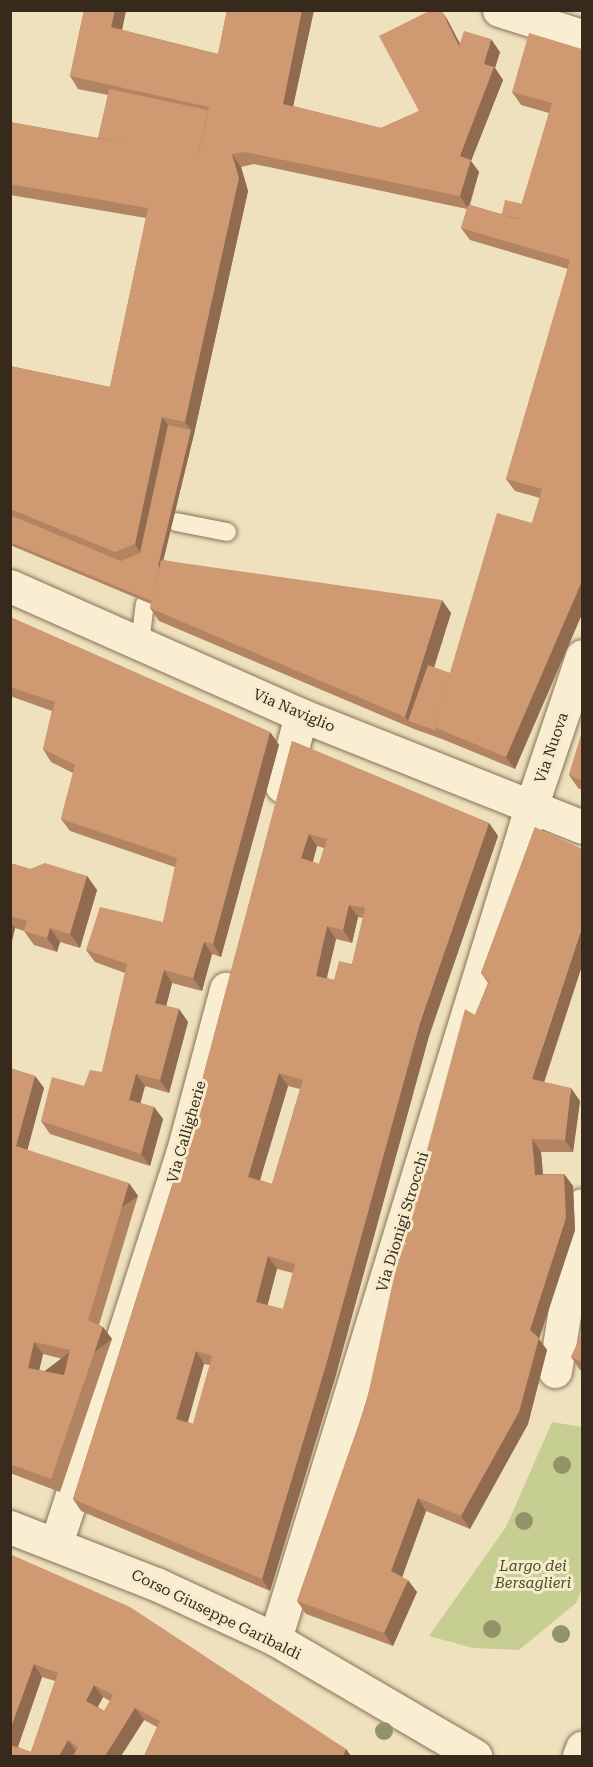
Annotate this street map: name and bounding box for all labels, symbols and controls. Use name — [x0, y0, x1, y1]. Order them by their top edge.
street label: Via Naviglio — [250, 686, 338, 736]
street label: Via Nuova — [531, 710, 573, 786]
street label: Via Calligherie — [164, 1079, 210, 1185]
street label: Via Dionigi Strocchi — [373, 1150, 433, 1294]
park label: Largo dei Bersaglieri — [495, 1557, 571, 1592]
street label: Corso Giuseppe Garibaldi — [128, 1566, 304, 1664]

